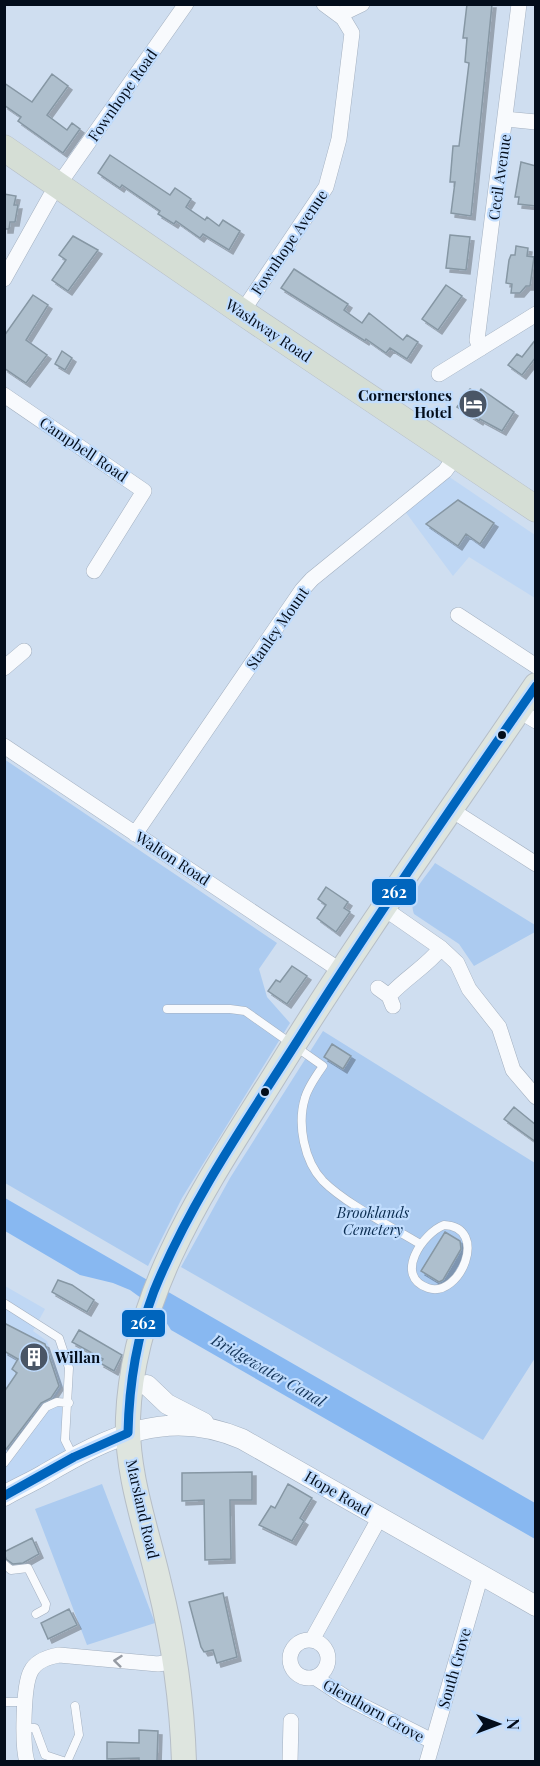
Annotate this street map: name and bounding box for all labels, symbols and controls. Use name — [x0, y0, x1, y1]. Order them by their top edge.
street label: Fownhope Road — [83, 45, 161, 145]
street label: Cecil Avenue — [483, 133, 515, 221]
street label: Fownhope Avenue — [246, 185, 332, 299]
street label: Washway Road — [221, 293, 316, 366]
place label: Cornerstones Hotel — [358, 385, 452, 422]
hotel icon: Cornerstones Hotel — [457, 388, 489, 420]
street label: Campbell Road — [36, 412, 132, 486]
street label: Stanley Mount — [241, 582, 313, 673]
unlabelled marker — [496, 729, 508, 741]
street label: Walton Road — [131, 826, 214, 890]
line badge: 262 — [371, 878, 417, 906]
text: 262 — [381, 881, 407, 902]
unlabelled marker — [259, 1086, 271, 1098]
park label: Brooklands Cemetery — [336, 1202, 410, 1239]
line badge: 262 — [121, 1309, 166, 1338]
text: 262 — [130, 1312, 156, 1333]
water label: Bridgewater Canal — [207, 1328, 330, 1411]
building icon: Willan — [18, 1341, 50, 1373]
place label: Willan — [54, 1347, 101, 1367]
street label: Marsland Road — [122, 1457, 164, 1561]
street label: Hope Road — [301, 1466, 375, 1520]
street label: South Grove — [433, 1625, 475, 1711]
one-way arrow — [114, 1655, 123, 1668]
street label: Glenthorn Grove — [320, 1674, 428, 1746]
north arrow — [468, 1694, 528, 1754]
text: N — [503, 1718, 524, 1730]

